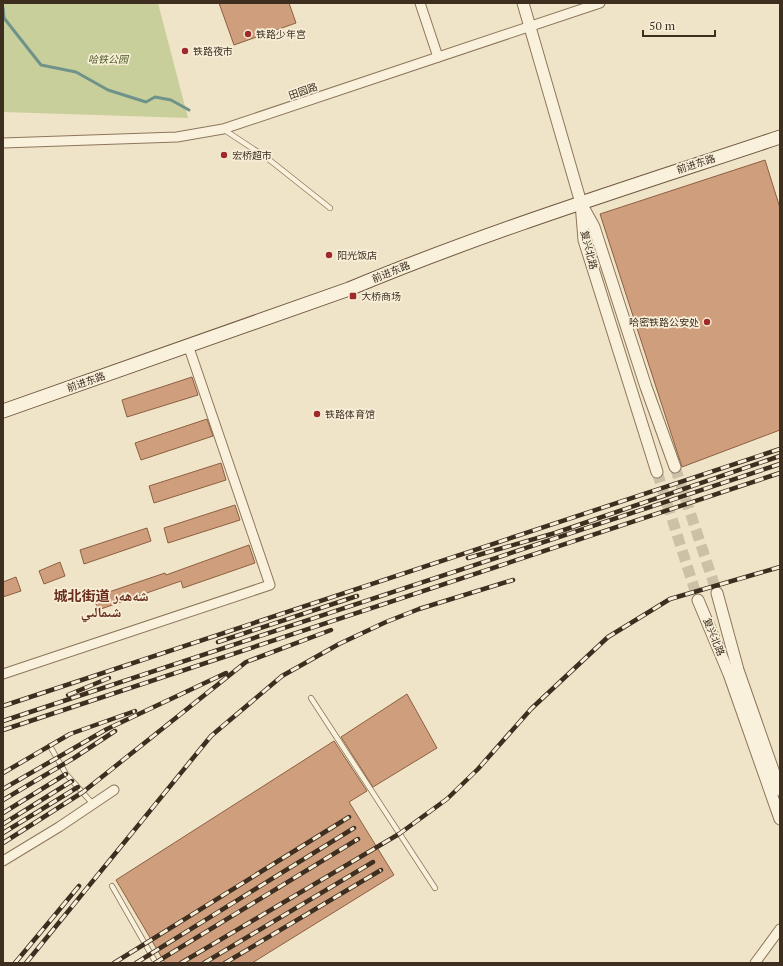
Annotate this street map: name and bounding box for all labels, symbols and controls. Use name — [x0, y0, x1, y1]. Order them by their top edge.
scale bar — [643, 12, 715, 38]
text: 50 m — [649, 18, 676, 33]
place label: 铁路少年宫 — [256, 28, 306, 41]
marker: 铁路少年宫 — [243, 29, 253, 39]
place label: 铁路夜市 — [193, 45, 233, 58]
marker: 铁路夜市 — [180, 46, 190, 56]
park label: 哈铁公园 — [88, 53, 130, 66]
street label: 田园路 — [287, 80, 319, 102]
place label: 宏桥超市 — [232, 149, 272, 162]
marker: 宏桥超市 — [219, 150, 229, 160]
street label: 前进东路 — [675, 152, 717, 176]
street label: 复兴北路 — [578, 229, 600, 271]
place label: 阳光饭店 — [337, 249, 377, 262]
marker: 阳光饭店 — [324, 250, 334, 260]
street label: 前进东路 — [370, 258, 412, 286]
place label: 大桥商场 — [361, 290, 401, 303]
marker: 大桥商场 — [348, 291, 358, 301]
place label: 哈密铁路公安处 — [629, 316, 699, 329]
marker: 哈密铁路公安处 — [702, 317, 712, 327]
street label: 前进东路 — [65, 369, 107, 395]
place label: 铁路体育馆 — [325, 408, 375, 421]
marker: 铁路体育馆 — [312, 409, 322, 419]
district label: 城北街道 شەھەر شىمالىي — [53, 586, 149, 623]
street label: 复兴北路 — [700, 616, 728, 658]

